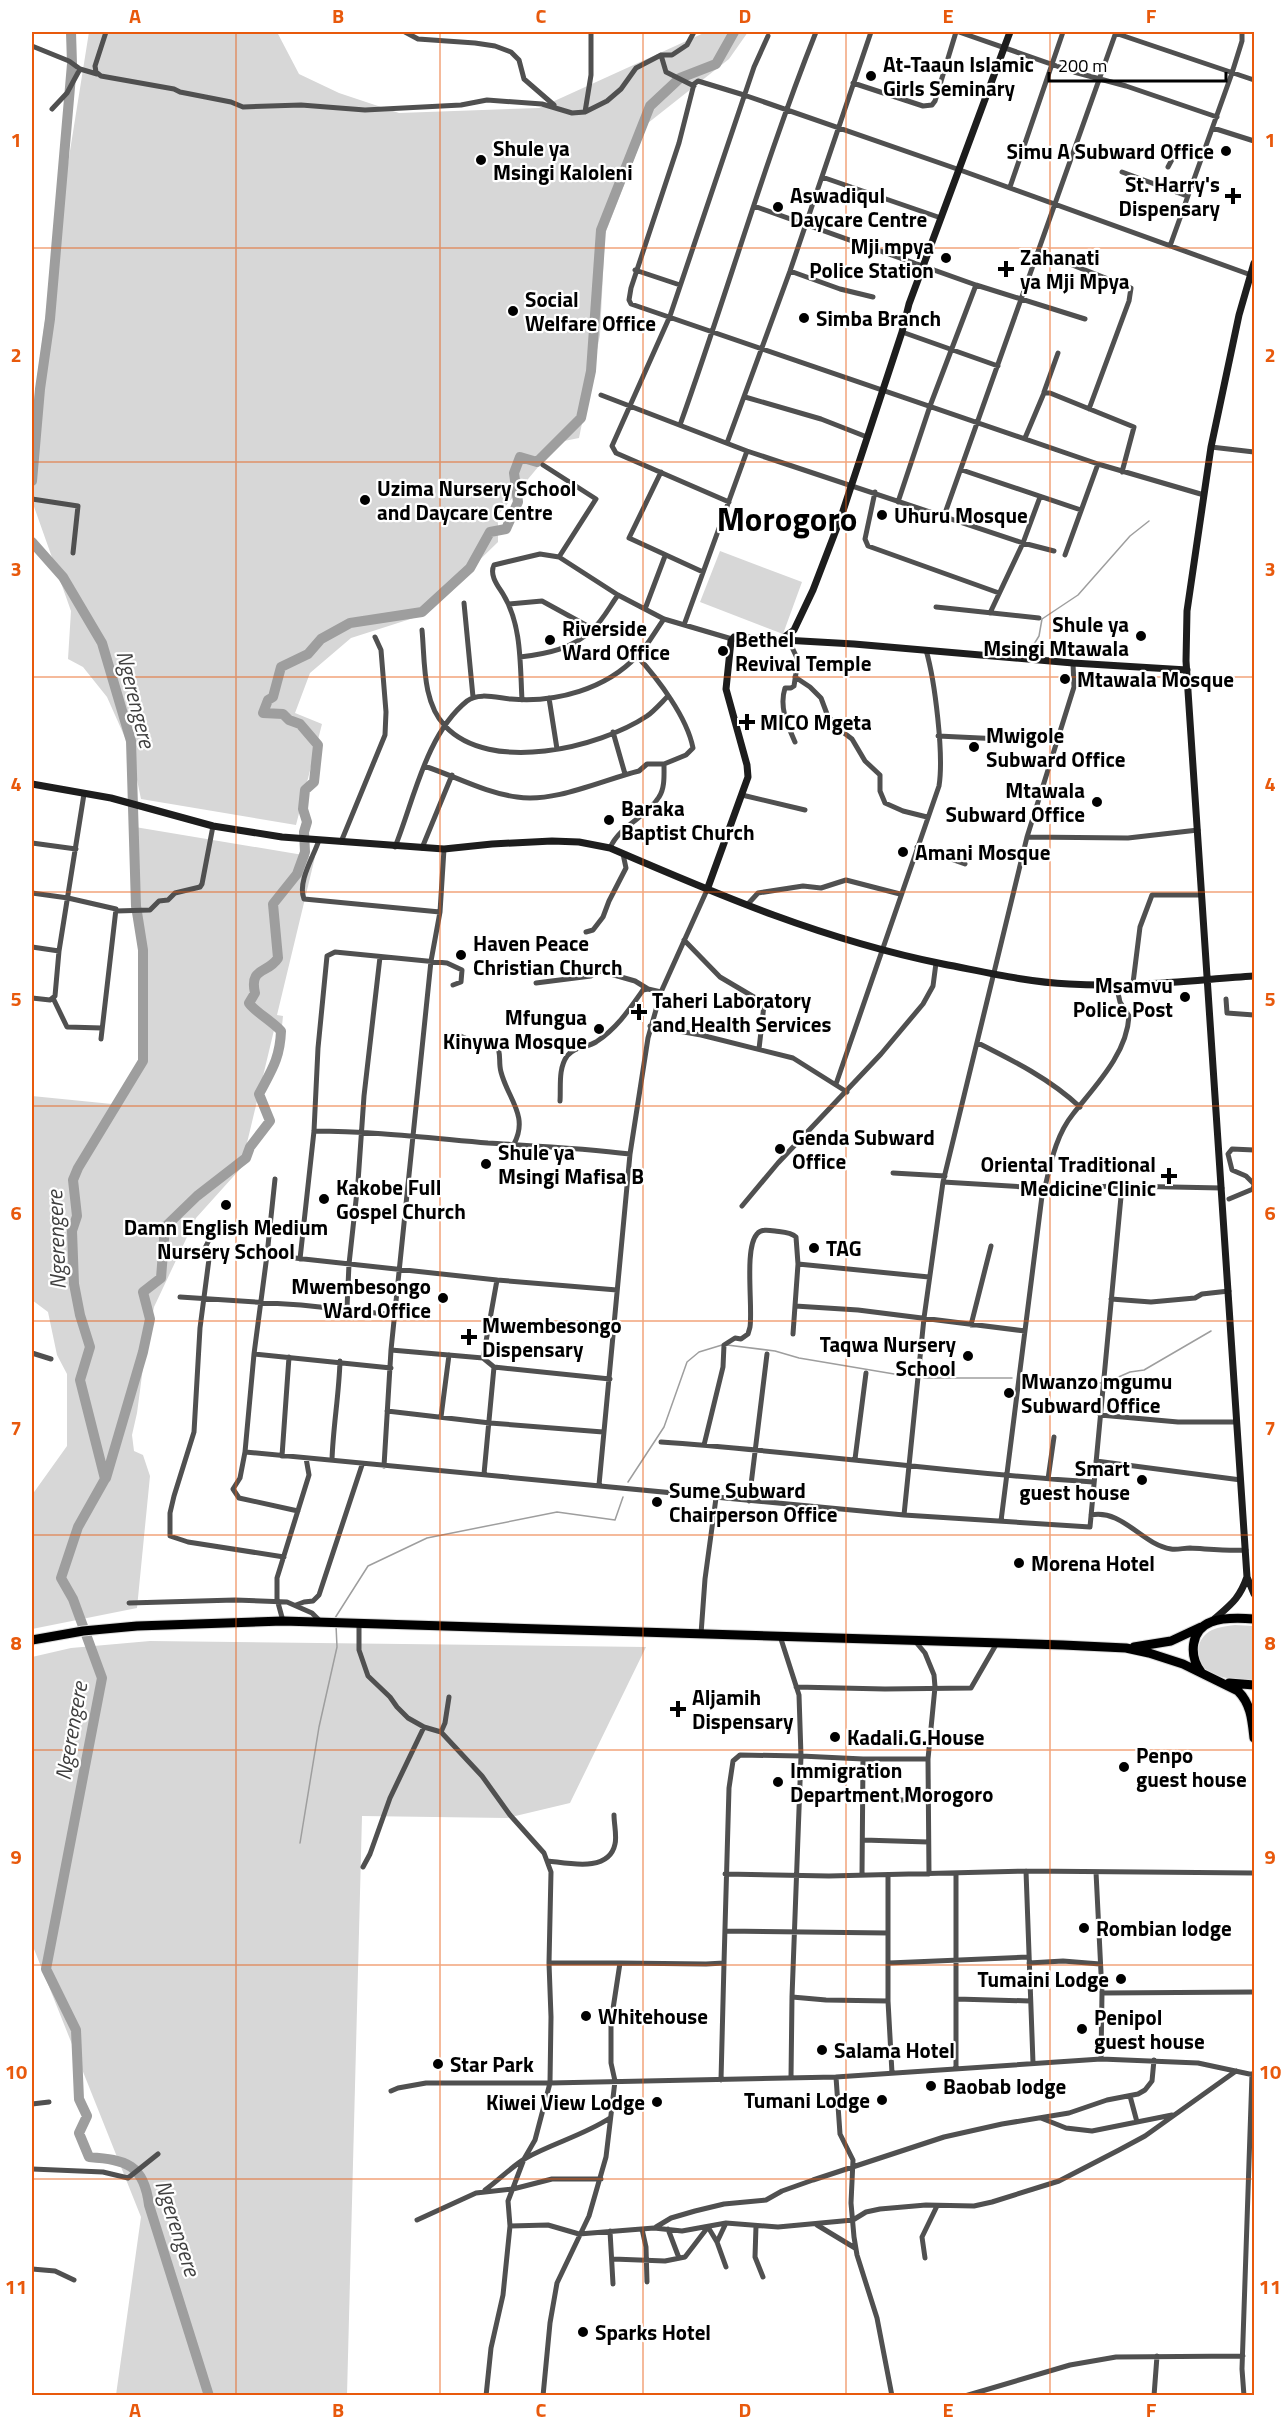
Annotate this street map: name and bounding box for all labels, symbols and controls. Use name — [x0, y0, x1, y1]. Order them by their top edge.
text: A — [129, 0, 141, 31]
text: B — [332, 0, 344, 31]
text: C — [536, 0, 547, 31]
text: D — [739, 0, 751, 31]
text: E — [942, 0, 954, 31]
text: F — [1146, 0, 1157, 31]
scale bar — [1049, 45, 1226, 83]
place label: At-Taaun Islamic Girls Seminary — [883, 48, 1034, 104]
text: 200 m — [1058, 52, 1107, 79]
marker: At-Taaun Islamic Girls Seminary — [864, 69, 878, 83]
text: 1 — [10, 124, 22, 155]
text: 1 — [1264, 124, 1276, 155]
place label: Shule ya Msingi Kaloleni — [493, 132, 633, 188]
place label: Simu A Subward Office — [1007, 135, 1214, 167]
marker: Simu A Subward Office — [1219, 144, 1233, 158]
marker: Shule ya Msingi Kaloleni — [474, 153, 488, 167]
place label: St. Harry's Dispensary — [1119, 168, 1220, 224]
place label: Aswadiqul Daycare Centre — [790, 179, 927, 235]
marker: St. Harry's Dispensary — [1224, 187, 1242, 205]
marker: Aswadiqul Daycare Centre — [771, 200, 785, 214]
place label: Mji mpya Police Station — [809, 230, 934, 286]
place label: Zahanati ya Mji Mpya — [1020, 241, 1130, 297]
marker: Mji mpya Police Station — [939, 251, 953, 265]
marker: Zahanati ya Mji Mpya — [997, 260, 1015, 278]
place label: Social Welfare Office — [525, 283, 656, 339]
place label: Simba Branch — [816, 302, 941, 334]
marker: Social Welfare Office — [506, 304, 520, 318]
marker: Simba Branch — [797, 311, 811, 325]
text: 2 — [10, 339, 22, 370]
text: 2 — [1264, 339, 1276, 370]
place label: Uzima Nursery School and Daycare Centre — [377, 472, 577, 528]
marker: Uzima Nursery School and Daycare Centre — [358, 493, 372, 507]
district label: Morogoro — [717, 494, 857, 544]
place label: Uhuru Mosque — [894, 499, 1028, 531]
marker: Uhuru Mosque — [875, 508, 889, 522]
text: 3 — [10, 553, 22, 584]
text: 3 — [1264, 553, 1276, 584]
place label: Shule ya Msingi Mtawala — [983, 608, 1129, 664]
place label: Riverside Ward Office — [562, 612, 670, 668]
place label: Bethel Revival Temple — [735, 623, 871, 679]
marker: Shule ya Msingi Mtawala — [1134, 629, 1148, 643]
marker: Riverside Ward Office — [543, 633, 557, 647]
marker: Bethel Revival Temple — [716, 644, 730, 658]
water label: Ngerengere — [107, 647, 165, 753]
place label: Mtawala Mosque — [1077, 663, 1234, 695]
marker: Mtawala Mosque — [1058, 672, 1072, 686]
place label: MICO Mgeta — [760, 706, 872, 738]
marker: MICO Mgeta — [738, 713, 756, 731]
place label: Mwigole Subward Office — [986, 719, 1125, 775]
marker: Mwigole Subward Office — [967, 740, 981, 754]
text: 4 — [10, 768, 22, 799]
text: 4 — [1264, 768, 1276, 799]
place label: Mtawala Subward Office — [946, 774, 1085, 830]
place label: Baraka Baptist Church — [621, 792, 755, 848]
marker: Mtawala Subward Office — [1090, 795, 1104, 809]
marker: Baraka Baptist Church — [602, 813, 616, 827]
place label: Amani Mosque — [915, 836, 1050, 868]
marker: Amani Mosque — [896, 845, 910, 859]
place label: Haven Peace Christian Church — [473, 927, 623, 983]
marker: Haven Peace Christian Church — [454, 948, 468, 962]
place label: Msamvu Police Post — [1073, 969, 1173, 1025]
text: 5 — [10, 983, 22, 1014]
text: 5 — [1264, 983, 1276, 1014]
place label: Taheri Laboratory and Health Services — [652, 984, 831, 1040]
marker: Msamvu Police Post — [1178, 990, 1192, 1004]
place label: Mfungua Kinywa Mosque — [443, 1001, 587, 1057]
marker: Taheri Laboratory and Health Services — [630, 1003, 648, 1021]
marker: Mfungua Kinywa Mosque — [592, 1022, 606, 1036]
place label: Genda Subward Office — [792, 1121, 935, 1177]
place label: Shule ya Msingi Mafisa B — [498, 1136, 644, 1192]
marker: Genda Subward Office — [773, 1142, 787, 1156]
place label: Oriental Traditional Medicine Clinic — [980, 1148, 1156, 1204]
marker: Shule ya Msingi Mafisa B — [479, 1157, 493, 1171]
marker: Oriental Traditional Medicine Clinic — [1160, 1167, 1178, 1185]
place label: Kakobe Full Gospel Church — [336, 1171, 466, 1227]
water label: Ngerengere — [37, 1188, 75, 1290]
marker: Kakobe Full Gospel Church — [317, 1192, 331, 1206]
text: 6 — [10, 1197, 22, 1228]
text: 6 — [1264, 1197, 1276, 1228]
marker: Damn English Medium Nursery School — [219, 1198, 233, 1212]
place label: Damn English Medium Nursery School — [124, 1211, 328, 1267]
place label: TAG — [826, 1232, 862, 1264]
marker: TAG — [807, 1241, 821, 1255]
place label: Mwembesongo Ward Office — [291, 1270, 431, 1326]
marker: Mwembesongo Ward Office — [436, 1291, 450, 1305]
place label: Mwembesongo Dispensary — [482, 1309, 622, 1365]
marker: Mwembesongo Dispensary — [460, 1328, 478, 1346]
place label: Taqwa Nursery School — [820, 1328, 956, 1384]
marker: Taqwa Nursery School — [961, 1349, 975, 1363]
place label: Mwanzo mgumu Subward Office — [1021, 1365, 1172, 1421]
marker: Mwanzo mgumu Subward Office — [1002, 1386, 1016, 1400]
text: 7 — [10, 1412, 22, 1443]
text: 7 — [1264, 1412, 1276, 1443]
place label: Smart guest house — [1019, 1452, 1130, 1508]
marker: Smart guest house — [1135, 1473, 1149, 1487]
place label: Sume Subward Chairperson Office — [669, 1474, 837, 1530]
marker: Sume Subward Chairperson Office — [650, 1495, 664, 1509]
place label: Morena Hotel — [1031, 1547, 1155, 1579]
marker: Morena Hotel — [1012, 1556, 1026, 1570]
text: 8 — [10, 1627, 22, 1658]
text: 8 — [1264, 1627, 1276, 1658]
water label: Ngerengere — [46, 1677, 97, 1783]
place label: Aljamih Dispensary — [692, 1681, 794, 1737]
marker: Aljamih Dispensary — [669, 1700, 687, 1718]
place label: Kadali.G.House — [847, 1721, 985, 1753]
marker: Kadali.G.House — [828, 1730, 842, 1744]
place label: Penpo guest house — [1136, 1739, 1247, 1795]
place label: Immigration Department Morogoro — [790, 1754, 993, 1810]
marker: Penpo guest house — [1117, 1760, 1131, 1774]
marker: Immigration Department Morogoro — [771, 1775, 785, 1789]
text: 9 — [10, 1841, 22, 1872]
text: 9 — [1264, 1841, 1276, 1872]
place label: Rombian lodge — [1096, 1912, 1232, 1944]
marker: Rombian lodge — [1077, 1921, 1091, 1935]
place label: Tumaini Lodge — [978, 1963, 1109, 1995]
marker: Tumaini Lodge — [1114, 1972, 1128, 1986]
place label: Whitehouse — [598, 2000, 708, 2032]
place label: Penipol guest house — [1094, 2001, 1205, 2057]
marker: Whitehouse — [579, 2009, 593, 2023]
marker: Penipol guest house — [1075, 2022, 1089, 2036]
place label: Salama Hotel — [834, 2034, 955, 2066]
marker: Salama Hotel — [815, 2043, 829, 2057]
place label: Star Park — [450, 2048, 534, 2080]
text: 10 — [5, 2056, 27, 2087]
text: 10 — [1259, 2056, 1281, 2087]
marker: Star Park — [431, 2057, 445, 2071]
place label: Baobab lodge — [943, 2070, 1066, 2102]
marker: Baobab lodge — [924, 2079, 938, 2093]
place label: Tumani Lodge — [744, 2084, 870, 2116]
place label: Kiwei View Lodge — [486, 2086, 645, 2118]
marker: Tumani Lodge — [875, 2093, 889, 2107]
marker: Kiwei View Lodge — [650, 2095, 664, 2109]
water label: Ngerengere — [146, 2176, 210, 2282]
text: 11 — [5, 2271, 27, 2302]
text: 11 — [1259, 2271, 1281, 2302]
place label: Sparks Hotel — [595, 2316, 711, 2348]
marker: Sparks Hotel — [576, 2325, 590, 2339]
text: A — [129, 2394, 141, 2425]
text: B — [332, 2394, 344, 2425]
text: C — [536, 2394, 547, 2425]
text: D — [739, 2394, 751, 2425]
text: E — [942, 2394, 954, 2425]
text: F — [1146, 2394, 1157, 2425]

